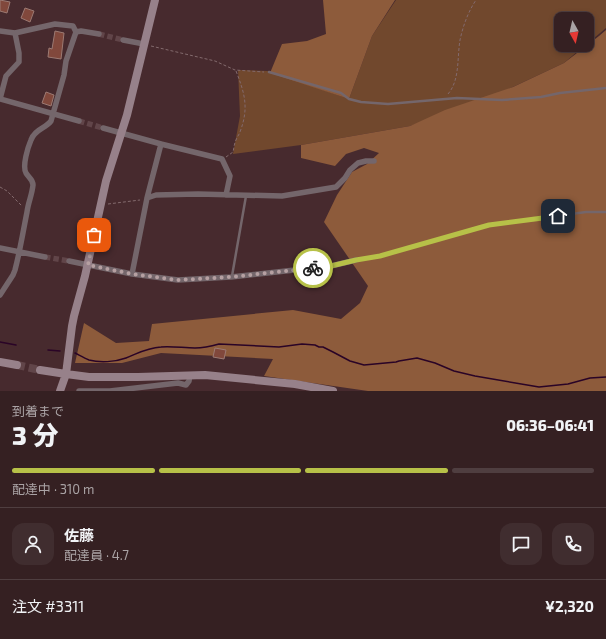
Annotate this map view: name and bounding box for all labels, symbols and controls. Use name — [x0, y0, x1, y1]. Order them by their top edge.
north arrow — [554, 12, 594, 52]
map controls — [554, 12, 594, 52]
pin — [541, 199, 575, 233]
icon: home — [547, 205, 569, 227]
pin — [77, 218, 111, 252]
icon: bag — [83, 224, 105, 246]
courier — [293, 248, 333, 288]
icon: bike — [302, 257, 324, 279]
text: 到着まで — [12, 403, 64, 419]
text: 06:36–06:41 — [506, 416, 594, 434]
text: 3 分 — [12, 419, 58, 450]
text: 配達中 · 310 m — [12, 481, 94, 497]
button: person — [12, 523, 54, 565]
button: chat — [500, 523, 542, 565]
button: phone — [552, 523, 594, 565]
text: 佐藤 — [64, 526, 94, 544]
text: 配達員 · 4.7 — [64, 547, 129, 563]
text: 注文 #3311 — [12, 597, 84, 615]
text: ¥2,320 — [545, 597, 594, 615]

